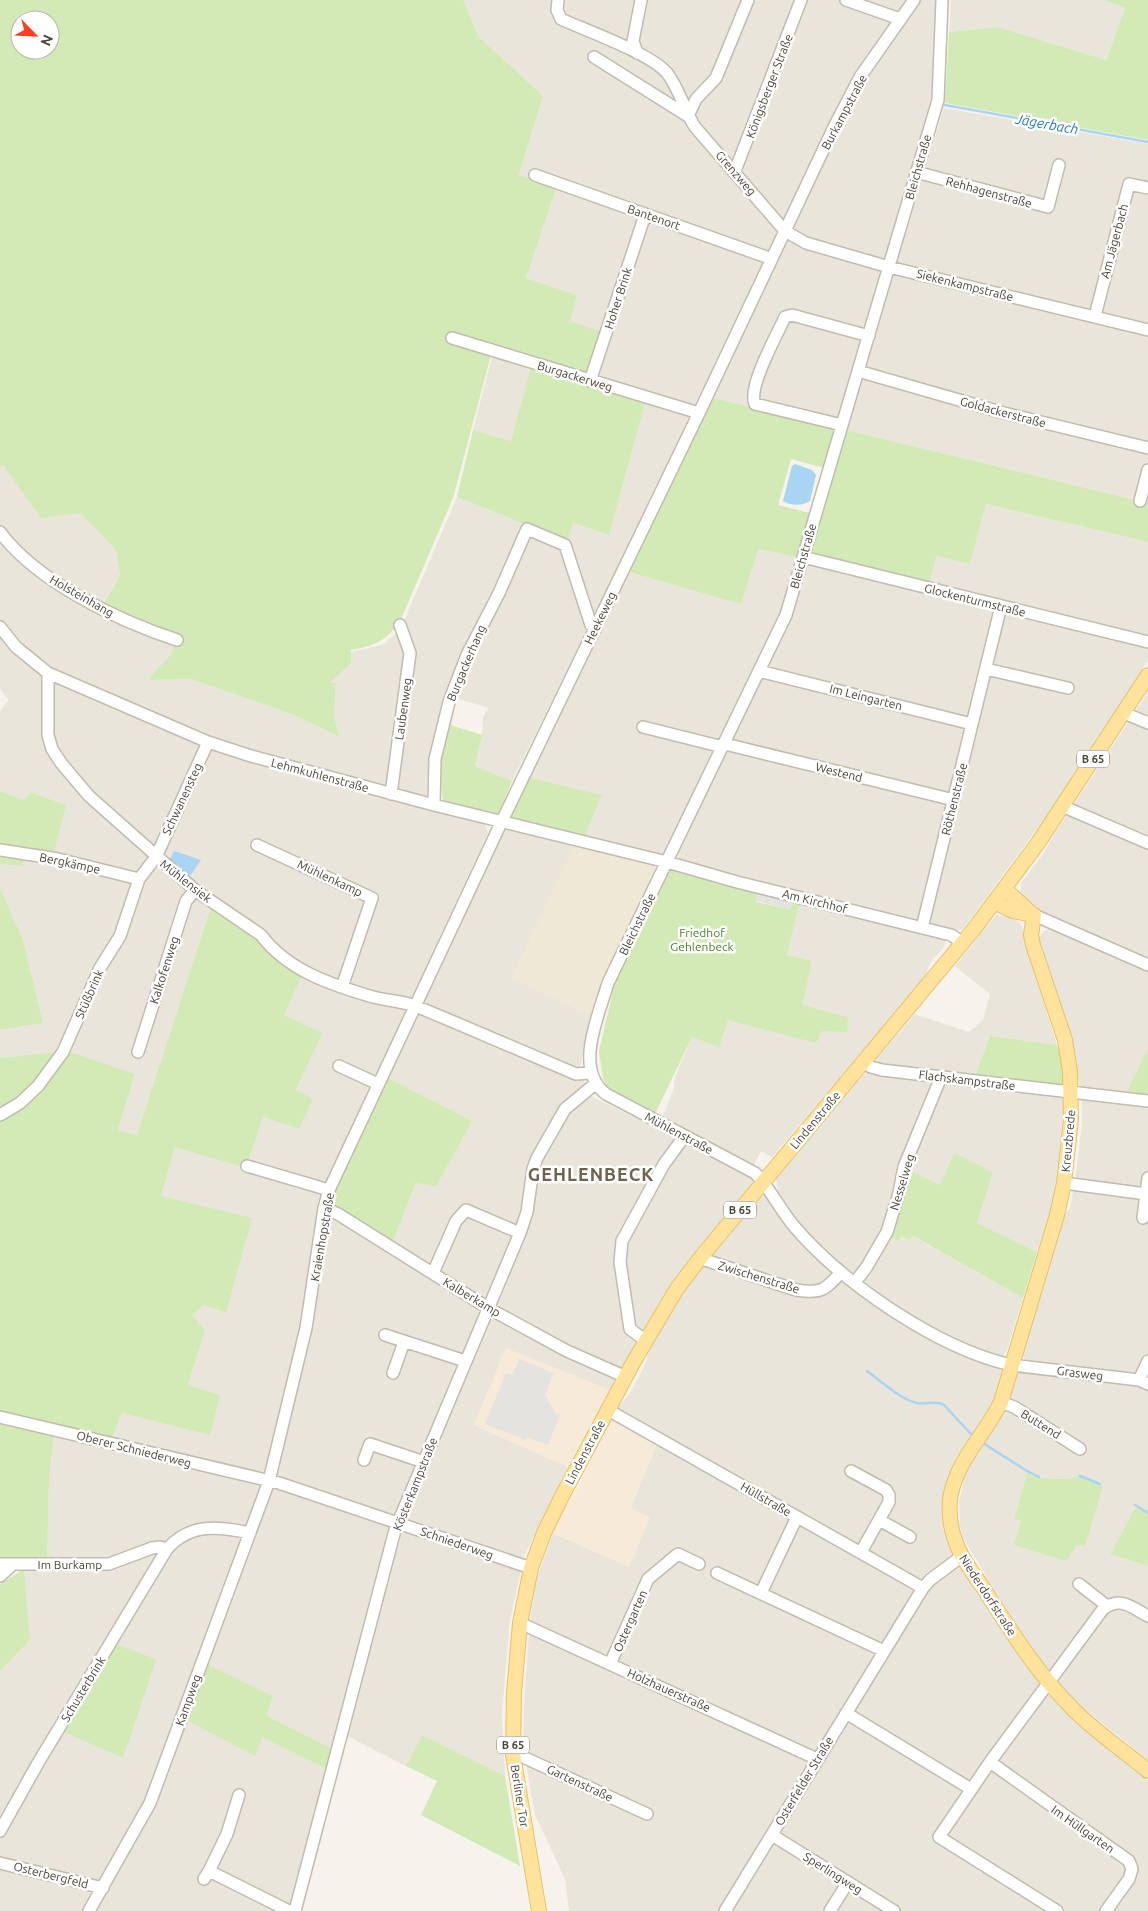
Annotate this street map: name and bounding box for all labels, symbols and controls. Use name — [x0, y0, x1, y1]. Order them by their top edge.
north arrow — [10, 10, 60, 60]
text: N — [37, 32, 56, 48]
street label: Königsberger Straße — [743, 32, 795, 140]
street label: Burkampstraße — [819, 72, 869, 152]
water label: Jägerbach — [1013, 110, 1080, 137]
street label: Bleichstraße — [902, 133, 934, 201]
street label: Grenzweg — [713, 148, 759, 198]
street label: Rehhagenstraße — [944, 174, 1034, 210]
street label: Bantenort — [626, 202, 682, 232]
street label: Am Jägerbach — [1098, 202, 1130, 280]
street label: Hoher Brink — [602, 265, 634, 331]
street label: Siekenkampstraße — [915, 267, 1015, 303]
street label: Burgackerweg — [536, 358, 614, 394]
street label: Goldackerstraße — [959, 394, 1047, 430]
street label: Bleichstraße — [787, 522, 819, 590]
street label: Holsteinhang — [48, 572, 116, 620]
street label: Glockenturmstraße — [923, 581, 1027, 619]
street label: Heekeweg — [582, 590, 618, 646]
street label: Burgackerhang — [444, 623, 488, 703]
street label: Laubenweg — [392, 677, 414, 741]
street label: Im Leingarten — [828, 682, 904, 712]
road number: B 65 — [1077, 751, 1109, 768]
street label: Lehmkuhlenstraße — [270, 756, 370, 794]
street label: Westend — [814, 760, 864, 784]
street label: Schwanensteg — [160, 761, 204, 837]
street label: Röthenstraße — [939, 762, 969, 836]
street label: Bergkämpe — [38, 850, 102, 876]
street label: Mühlensiek — [158, 857, 214, 905]
street label: Mühlenkamp — [295, 857, 365, 899]
street label: Am Kirchhof — [781, 887, 849, 915]
street label: Bleichstraße — [616, 891, 658, 957]
park label: Friedhof Gehlenbeck — [670, 926, 734, 953]
street label: Kalkofenweg — [147, 935, 181, 1005]
street label: Stüßbrink — [72, 967, 106, 1021]
street label: Flachskampstraße — [918, 1068, 1016, 1092]
street label: Lindenstraße — [787, 1089, 843, 1151]
street label: Kreuzbrede — [1059, 1109, 1077, 1173]
street label: Mühlenstraße — [643, 1110, 715, 1156]
street label: Nesselweg — [887, 1152, 917, 1212]
district label: GEHLENBECK — [528, 1164, 654, 1184]
street label: Kraienhopstraße — [308, 1192, 336, 1282]
road number: B 65 — [724, 1202, 756, 1218]
street label: Zwischenstraße — [717, 1258, 801, 1296]
street label: Kalberkamp — [441, 1275, 503, 1319]
street label: Grasweg — [1056, 1364, 1104, 1382]
street label: Buttend — [1019, 1407, 1063, 1441]
street label: Lindenstraße — [563, 1418, 607, 1486]
street label: Oberer Schniederweg — [75, 1428, 193, 1470]
street label: Kösterkampstraße — [390, 1436, 440, 1532]
street label: Hüllstraße — [739, 1479, 793, 1519]
street label: Schniederweg — [419, 1524, 495, 1562]
street label: Niederdorfstraße — [957, 1552, 1019, 1638]
street label: Im Burkamp — [38, 1558, 102, 1571]
street label: Ostergarten — [611, 1588, 649, 1654]
street label: Schusterbrink — [58, 1654, 108, 1724]
street label: Holzhauerstraße — [625, 1666, 713, 1714]
street label: Kampweg — [173, 1673, 203, 1727]
street label: Osterfelder Straße — [772, 1734, 836, 1828]
road number: B 65 — [497, 1736, 529, 1754]
street label: Gartenstraße — [545, 1762, 615, 1804]
street label: Berliner Tor — [509, 1764, 531, 1829]
street label: Im Hüllgarten — [1049, 1803, 1117, 1855]
street label: Sperlingweg — [801, 1850, 865, 1896]
street label: Osterbergfeld — [12, 1859, 90, 1891]

